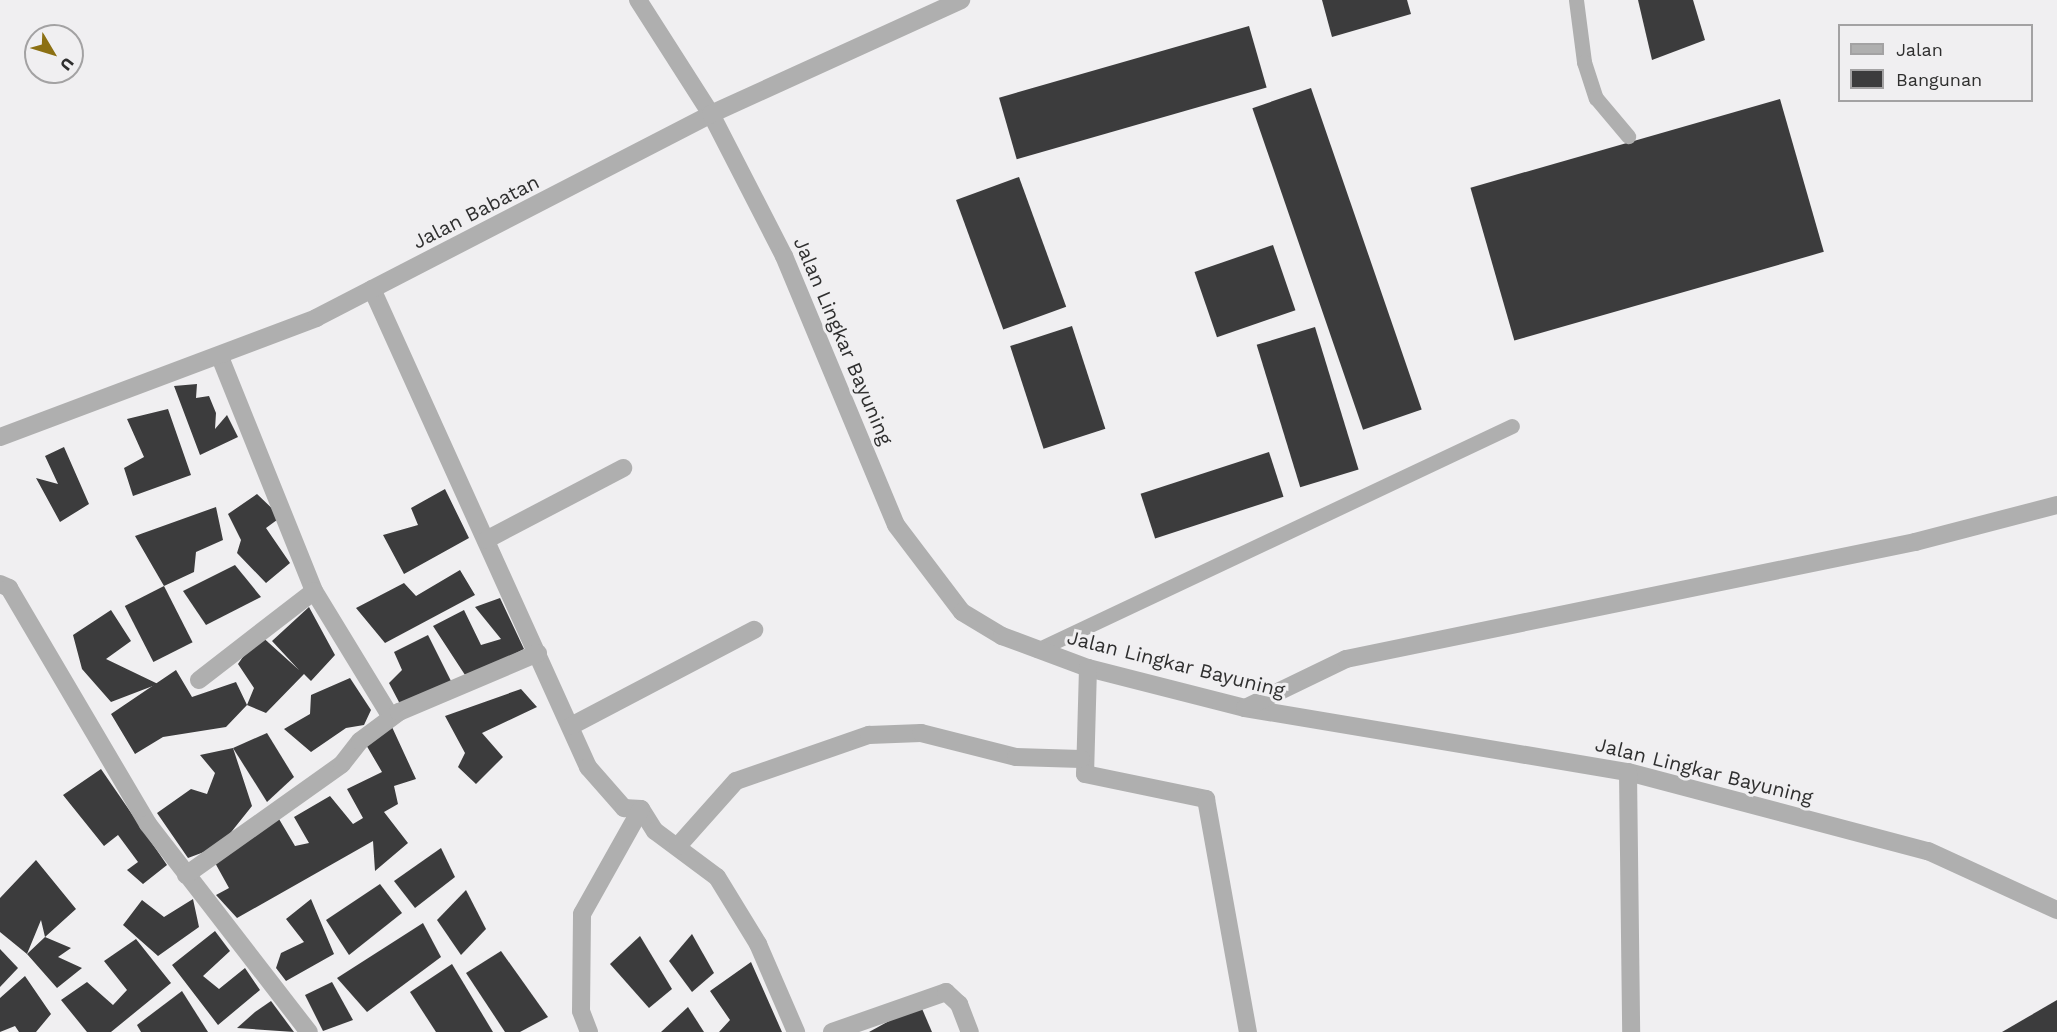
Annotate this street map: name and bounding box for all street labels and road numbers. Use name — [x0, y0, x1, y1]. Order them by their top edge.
street label: Jalan Babatan — [409, 170, 543, 254]
street label: Jalan Lingkar Bayuning — [788, 233, 898, 449]
street label: Jalan Lingkar Bayuning — [1065, 625, 1287, 703]
street label: Jalan Lingkar Bayuning — [1593, 732, 1815, 810]

